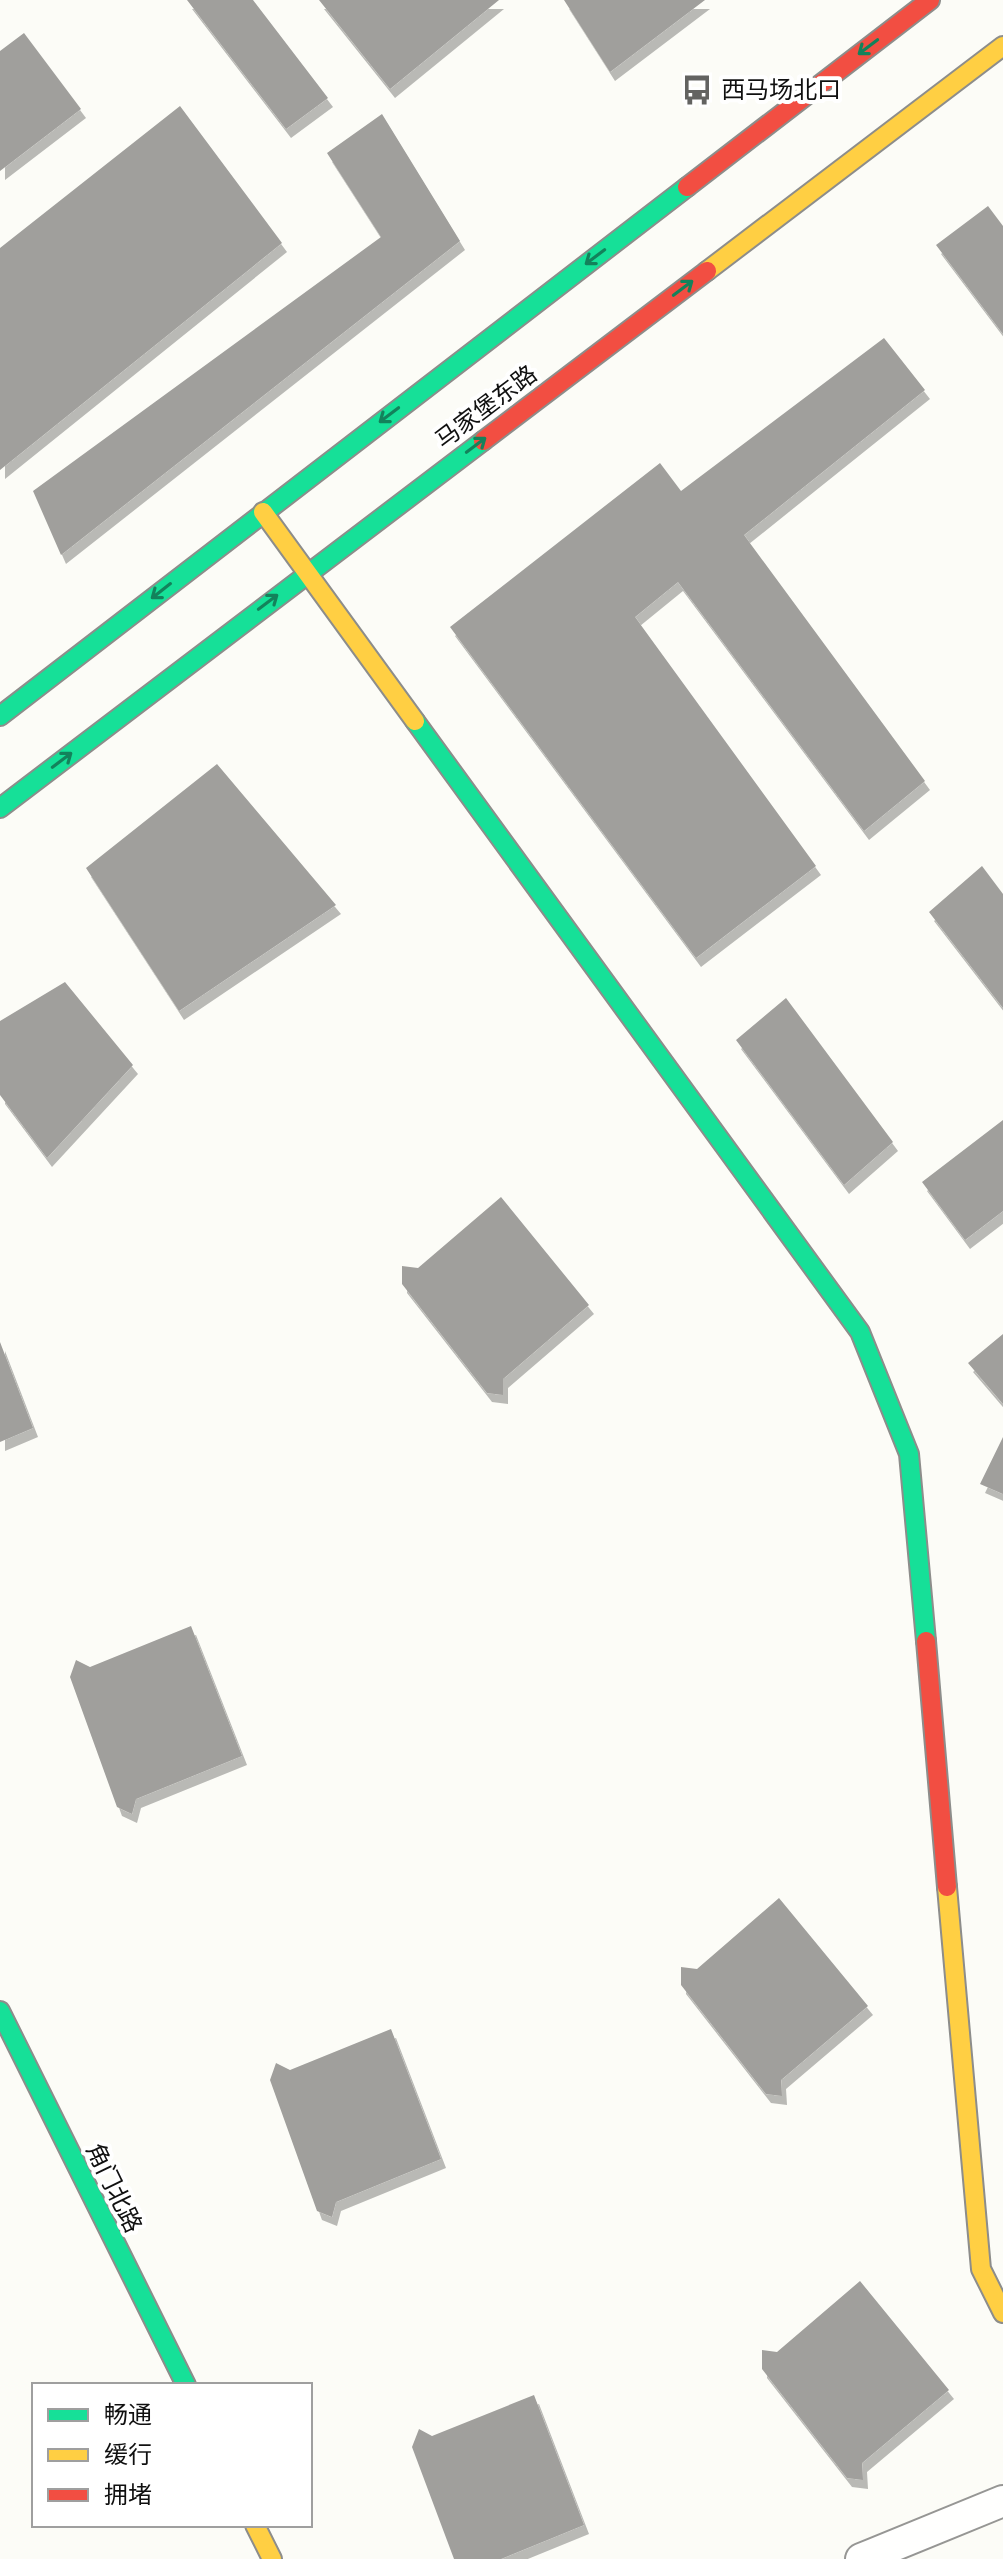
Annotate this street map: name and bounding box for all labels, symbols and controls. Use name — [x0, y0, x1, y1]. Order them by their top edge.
one-way arrow — [858, 39, 879, 56]
bus stop icon: 西马场北口 — [680, 73, 714, 107]
place label: 西马场北口 — [721, 73, 841, 105]
one-way arrow — [585, 248, 606, 265]
one-way arrow — [672, 280, 693, 297]
street label: 马家堡东路 — [428, 357, 543, 455]
one-way arrow — [379, 407, 400, 424]
one-way arrow — [464, 437, 486, 453]
one-way arrow — [151, 583, 172, 600]
one-way arrow — [257, 594, 278, 611]
one-way arrow — [51, 752, 72, 769]
street label: 角门北路 — [79, 2137, 150, 2238]
legend — [32, 2383, 312, 2527]
text: 畅通 — [104, 2398, 152, 2430]
text: 缓行 — [104, 2438, 152, 2470]
text: 拥堵 — [104, 2478, 152, 2510]

